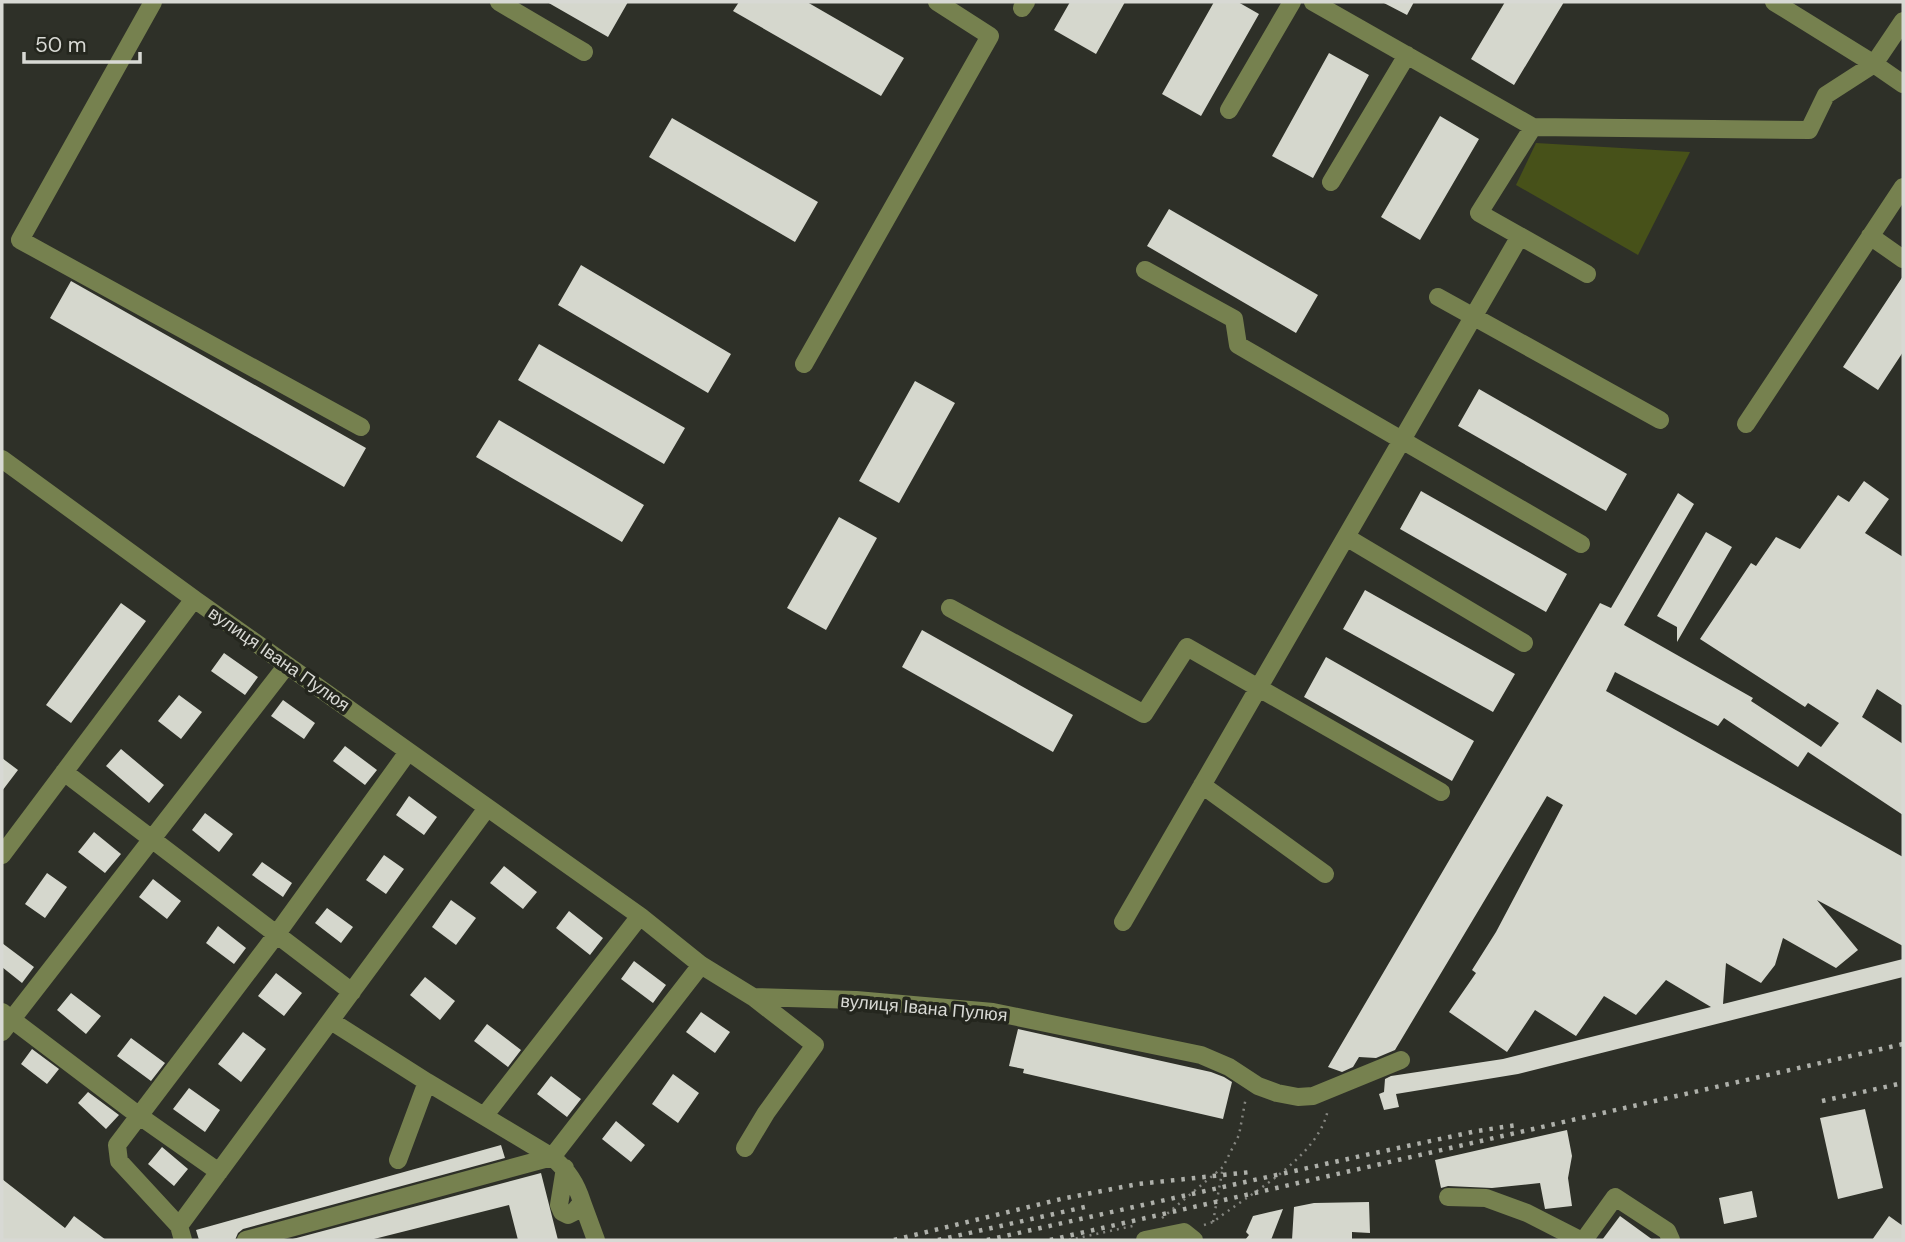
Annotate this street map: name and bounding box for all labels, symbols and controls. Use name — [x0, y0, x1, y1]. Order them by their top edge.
scale bar — [24, 21, 140, 65]
text: 50 m — [35, 31, 86, 59]
street label: вулиця Івана Пулюя — [203, 601, 355, 717]
street label: вулиця Івана Пулюя — [839, 989, 1009, 1027]

